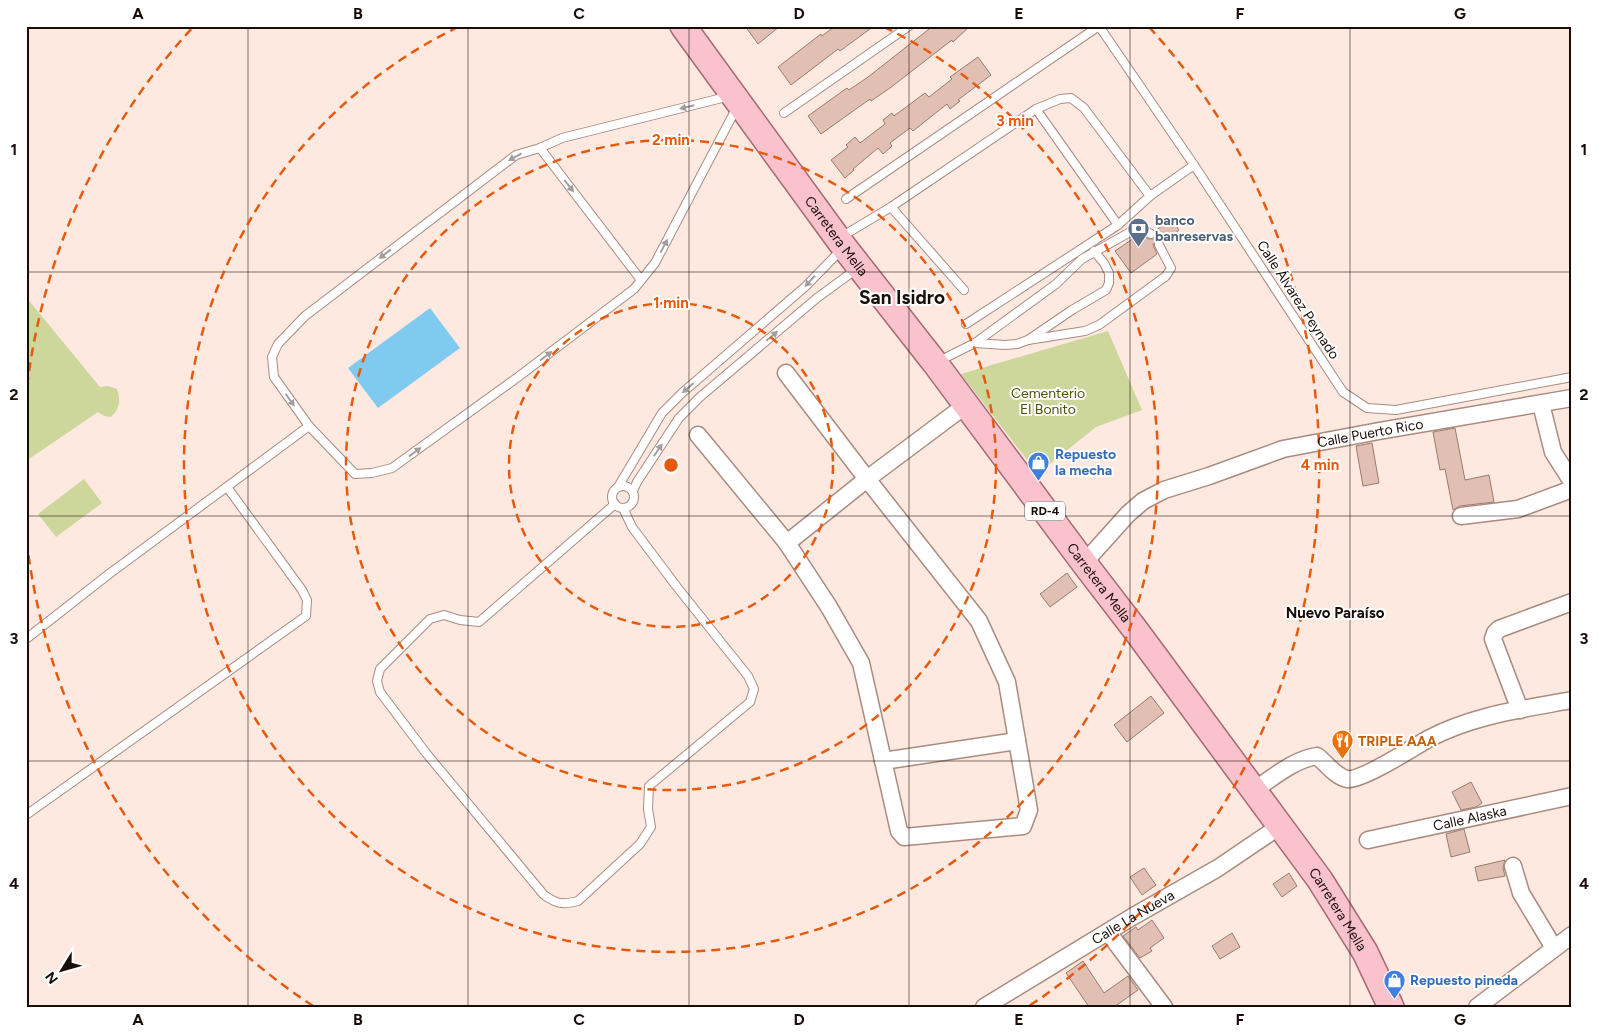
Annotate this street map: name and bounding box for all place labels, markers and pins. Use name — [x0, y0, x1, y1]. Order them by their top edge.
place label: banco banreservas — [1155, 212, 1233, 245]
bank icon: banco banreservas — [1127, 216, 1151, 247]
place label: Repuesto la mecha — [1055, 446, 1116, 479]
shop icon: Repuesto la mecha — [1027, 450, 1051, 481]
centre of rings — [662, 456, 680, 474]
restaurant icon: TRIPLE AAA — [1330, 729, 1354, 760]
place label: TRIPLE AAA — [1358, 733, 1437, 750]
shop icon: Repuesto pineda — [1382, 968, 1406, 999]
place label: Repuesto pineda — [1410, 972, 1518, 989]

